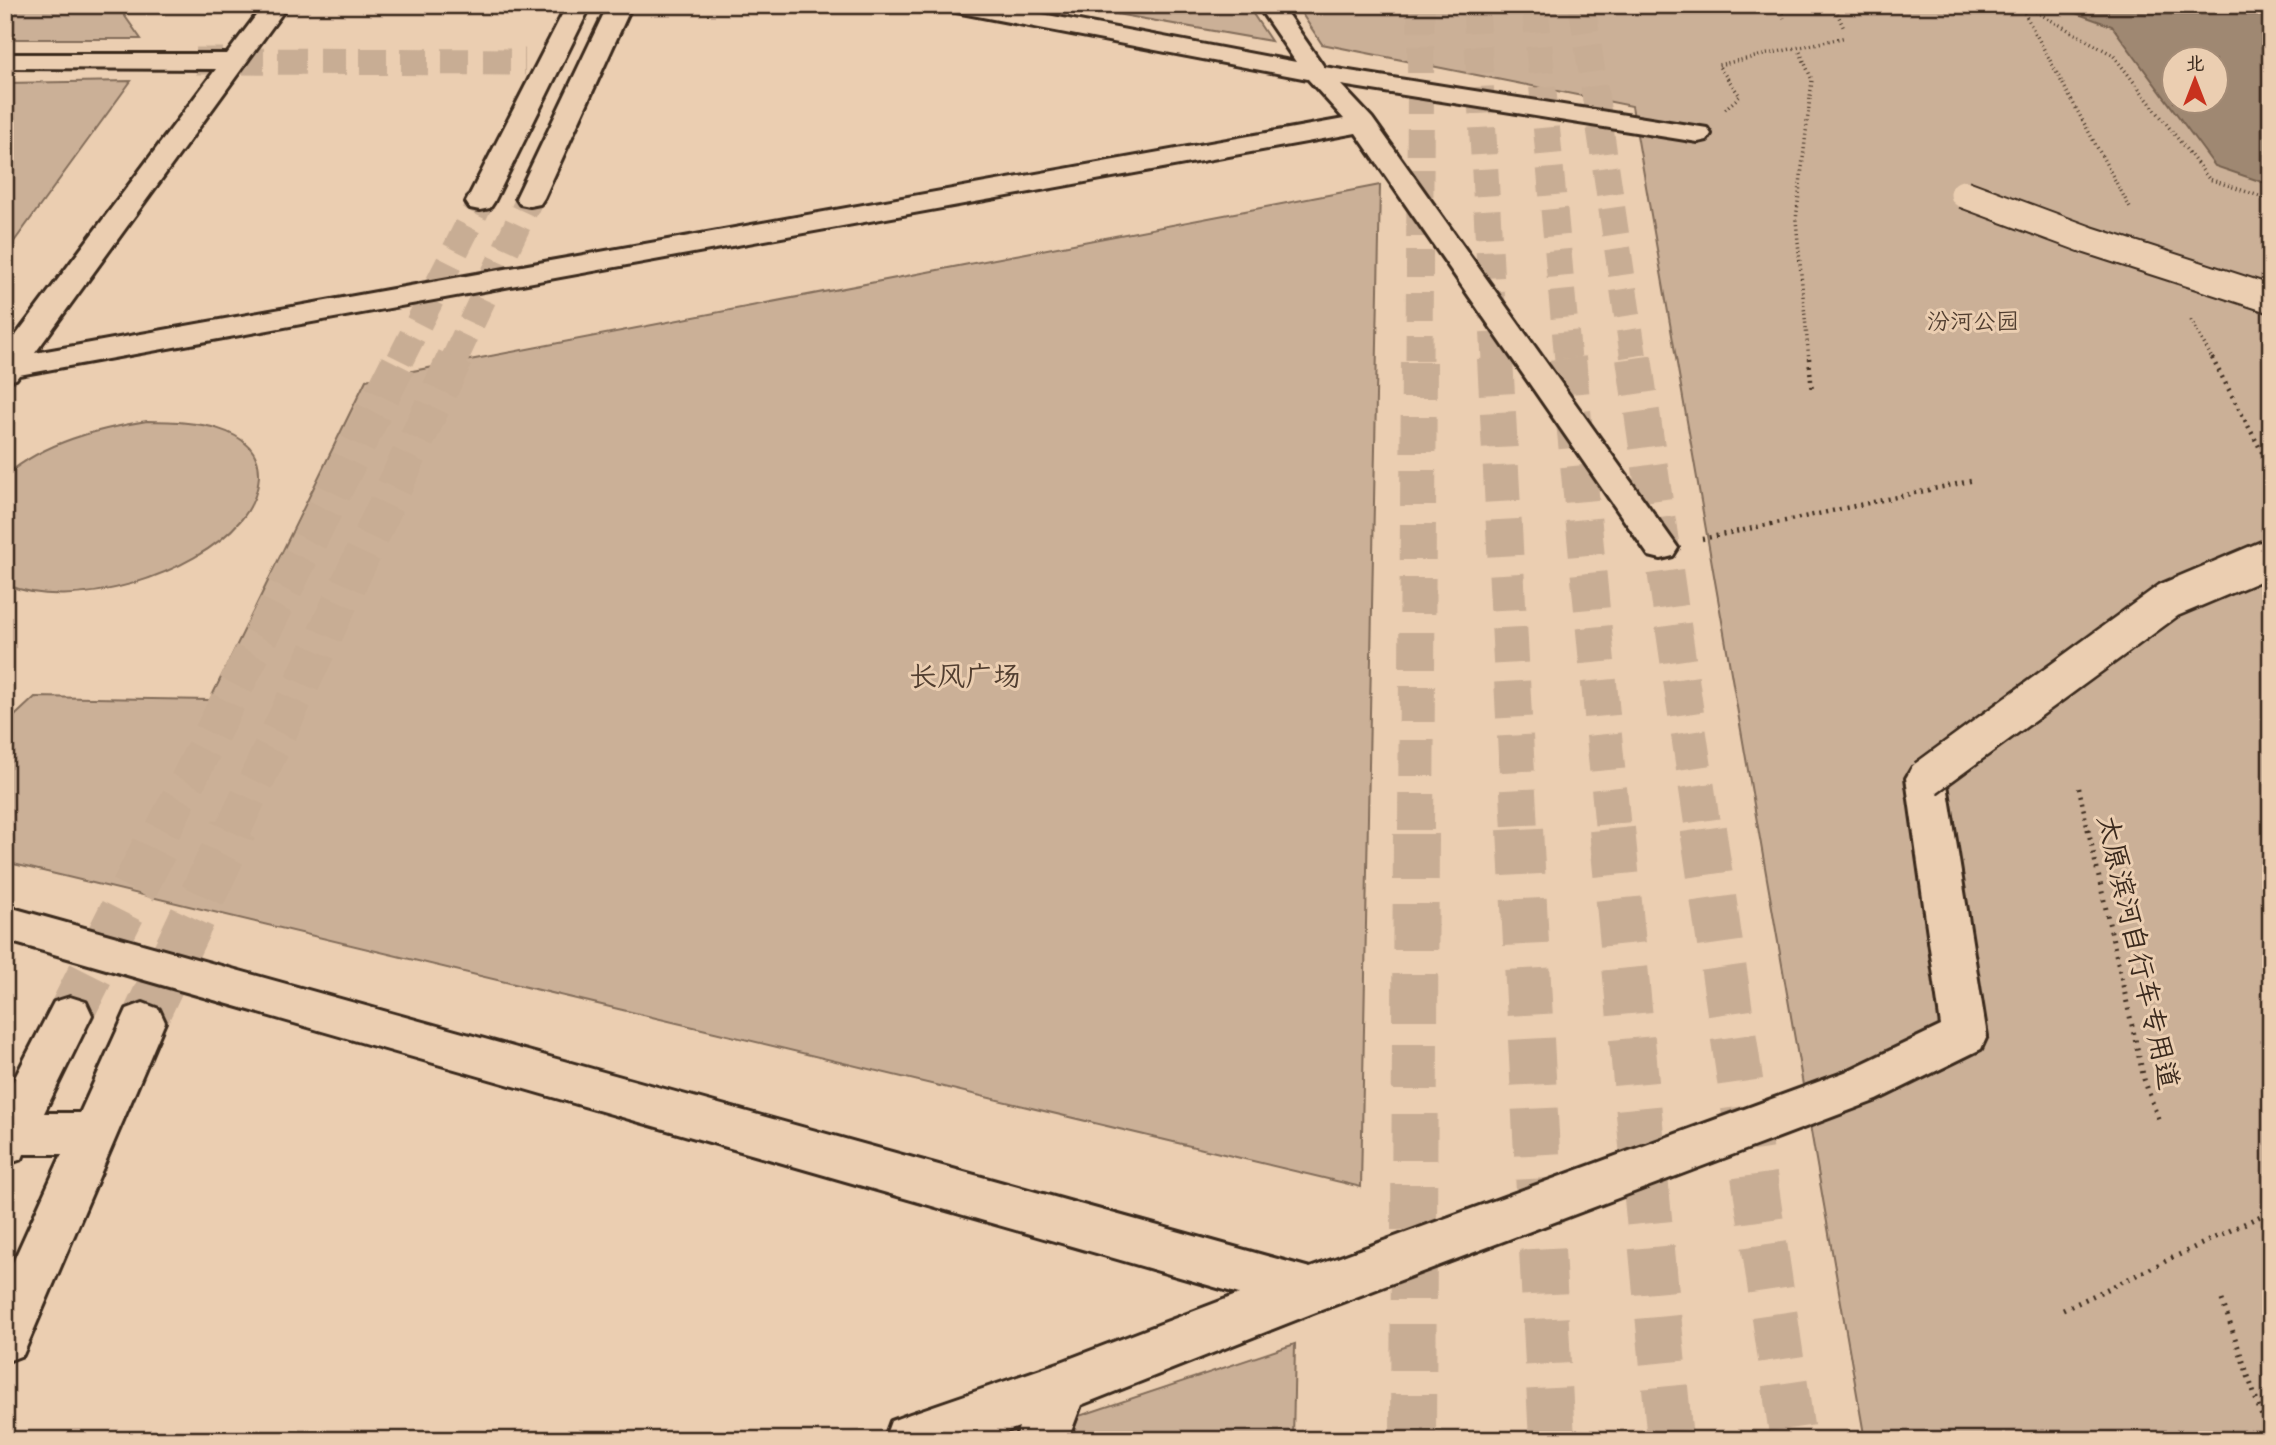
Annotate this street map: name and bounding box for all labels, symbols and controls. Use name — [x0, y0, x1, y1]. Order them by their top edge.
north arrow — [2160, 46, 2230, 116]
text: 北 — [2185, 52, 2205, 79]
park label: 汾河公园 — [1927, 307, 2019, 340]
park label: 长风广场 — [909, 659, 1021, 700]
street label: 太原滨河自行车专用道 — [2084, 812, 2187, 1094]

